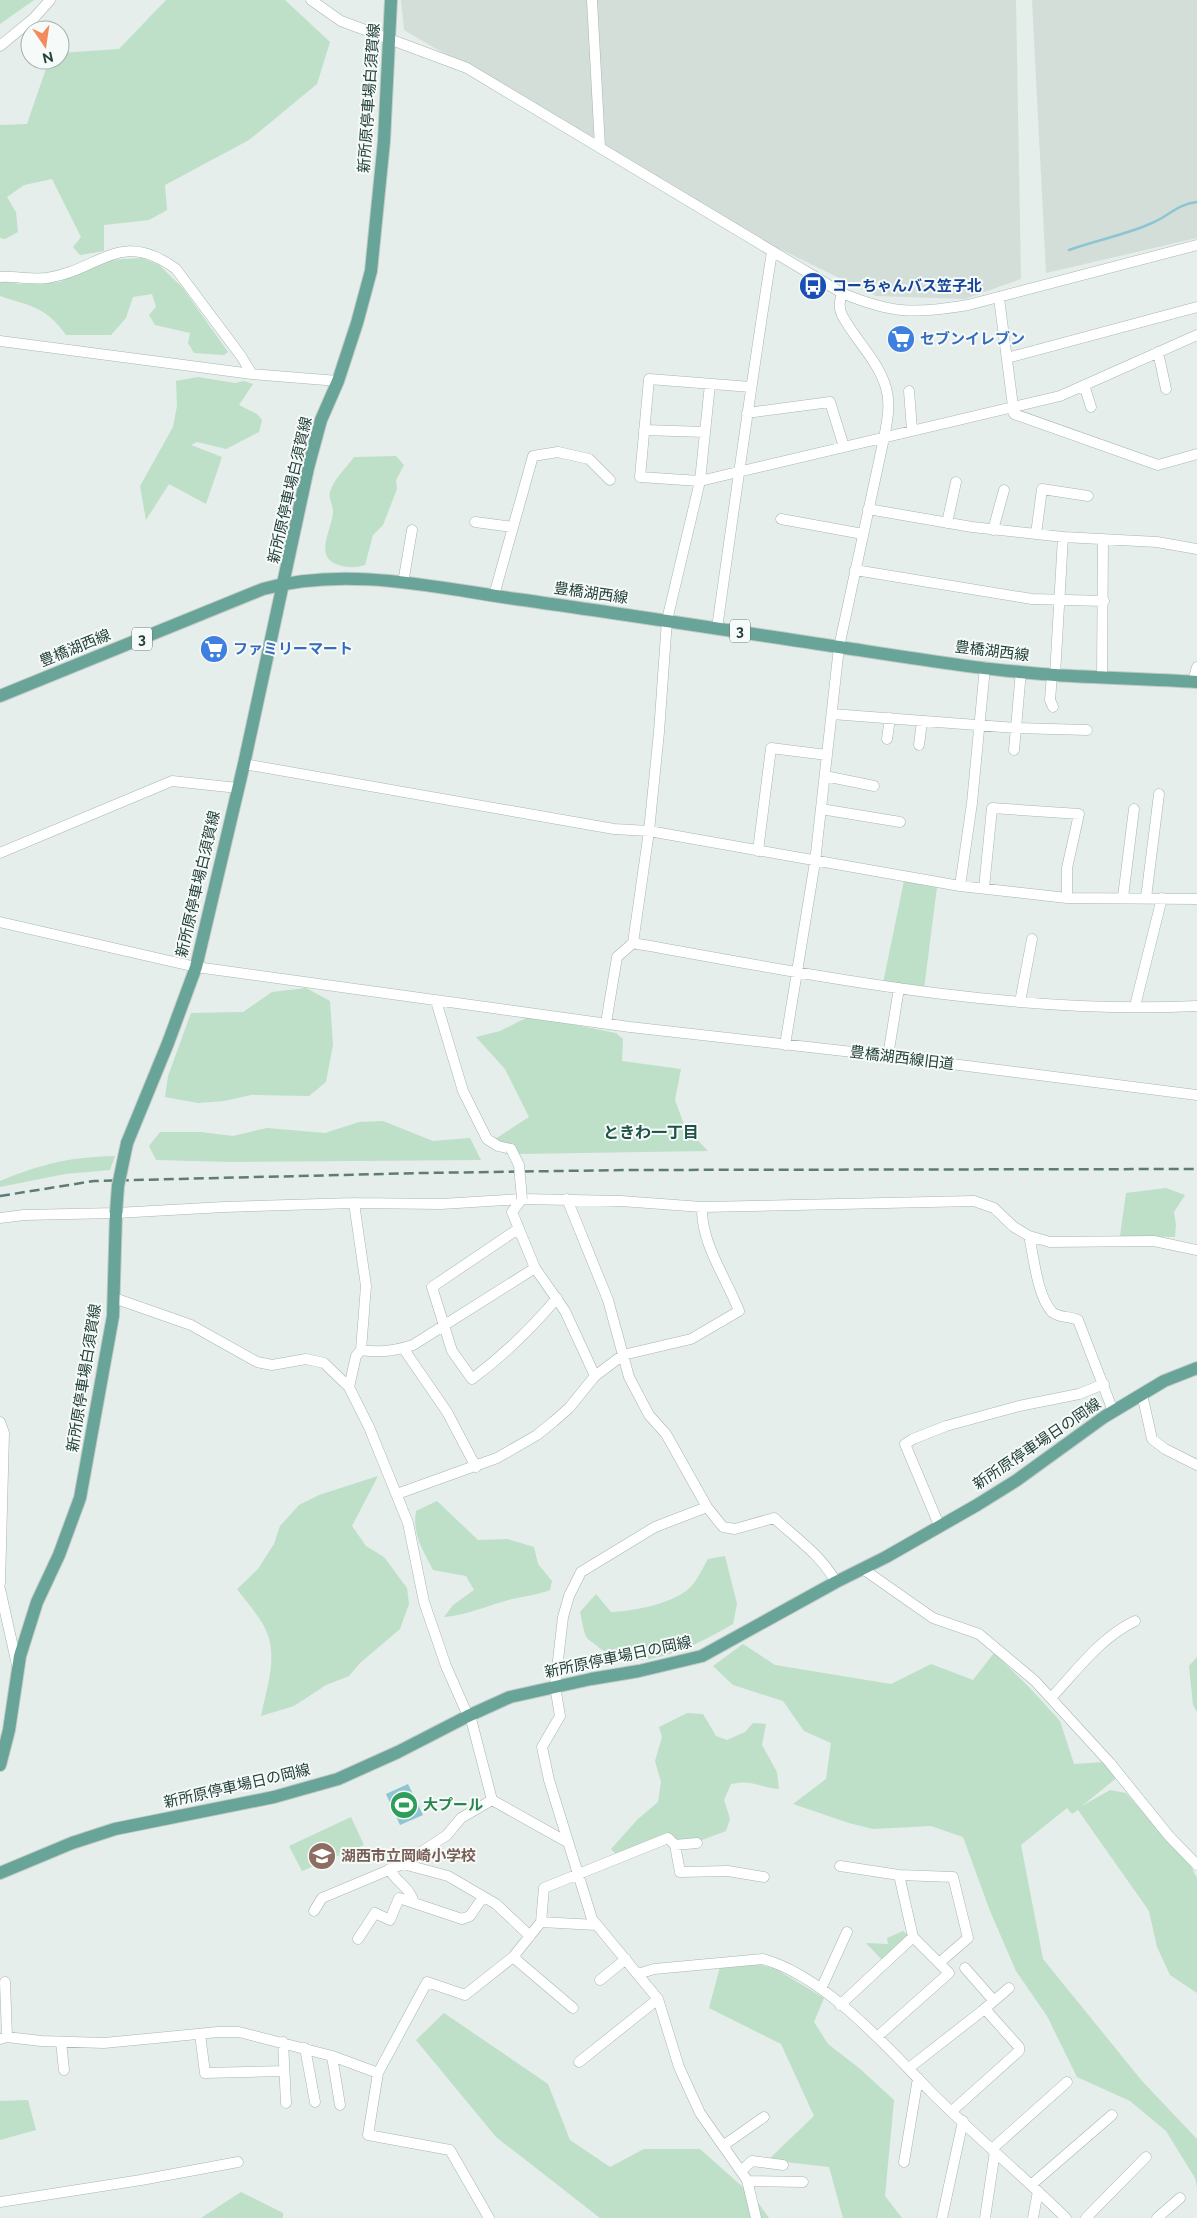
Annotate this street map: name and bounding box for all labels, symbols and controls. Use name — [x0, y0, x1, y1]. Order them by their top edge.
north arrow — [20, 20, 70, 70]
street label: 新所原停車場白須賀線 — [355, 23, 383, 173]
text: N — [41, 49, 55, 67]
bus stop icon: コーちゃんバス笠子北 — [798, 271, 828, 301]
place label: コーちゃんバス笠子北 — [832, 277, 982, 295]
supermarket icon: セブンイレブン — [886, 324, 916, 354]
place label: セブンイレブン — [920, 330, 1025, 348]
street label: 新所原停車場白須賀線 — [264, 415, 316, 565]
street label: 豊橋湖西線 — [553, 579, 629, 607]
road number: 3 — [730, 620, 750, 642]
street label: 豊橋湖西線 — [37, 626, 113, 670]
road number: 3 — [132, 628, 152, 650]
supermarket icon: ファミリーマート — [199, 634, 229, 664]
street label: 豊橋湖西線 — [954, 637, 1030, 665]
place label: ファミリーマート — [233, 640, 353, 658]
street label: 新所原停車場白須賀線 — [172, 809, 224, 959]
street label: 豊橋湖西線旧道 — [849, 1043, 955, 1073]
district label: ときわ一丁目 — [603, 1123, 699, 1142]
street label: 新所原停車場白須賀線 — [63, 1303, 105, 1453]
street label: 新所原停車場日の岡線 — [970, 1395, 1104, 1493]
street label: 新所原停車場日の岡線 — [543, 1633, 693, 1681]
street label: 新所原停車場日の岡線 — [162, 1760, 312, 1812]
sports icon: 大プール — [389, 1790, 419, 1820]
place label: 大プール — [423, 1796, 483, 1814]
school or university icon: 湖西市立岡崎小学校 — [307, 1841, 337, 1871]
place label: 湖西市立岡崎小学校 — [341, 1847, 476, 1865]

